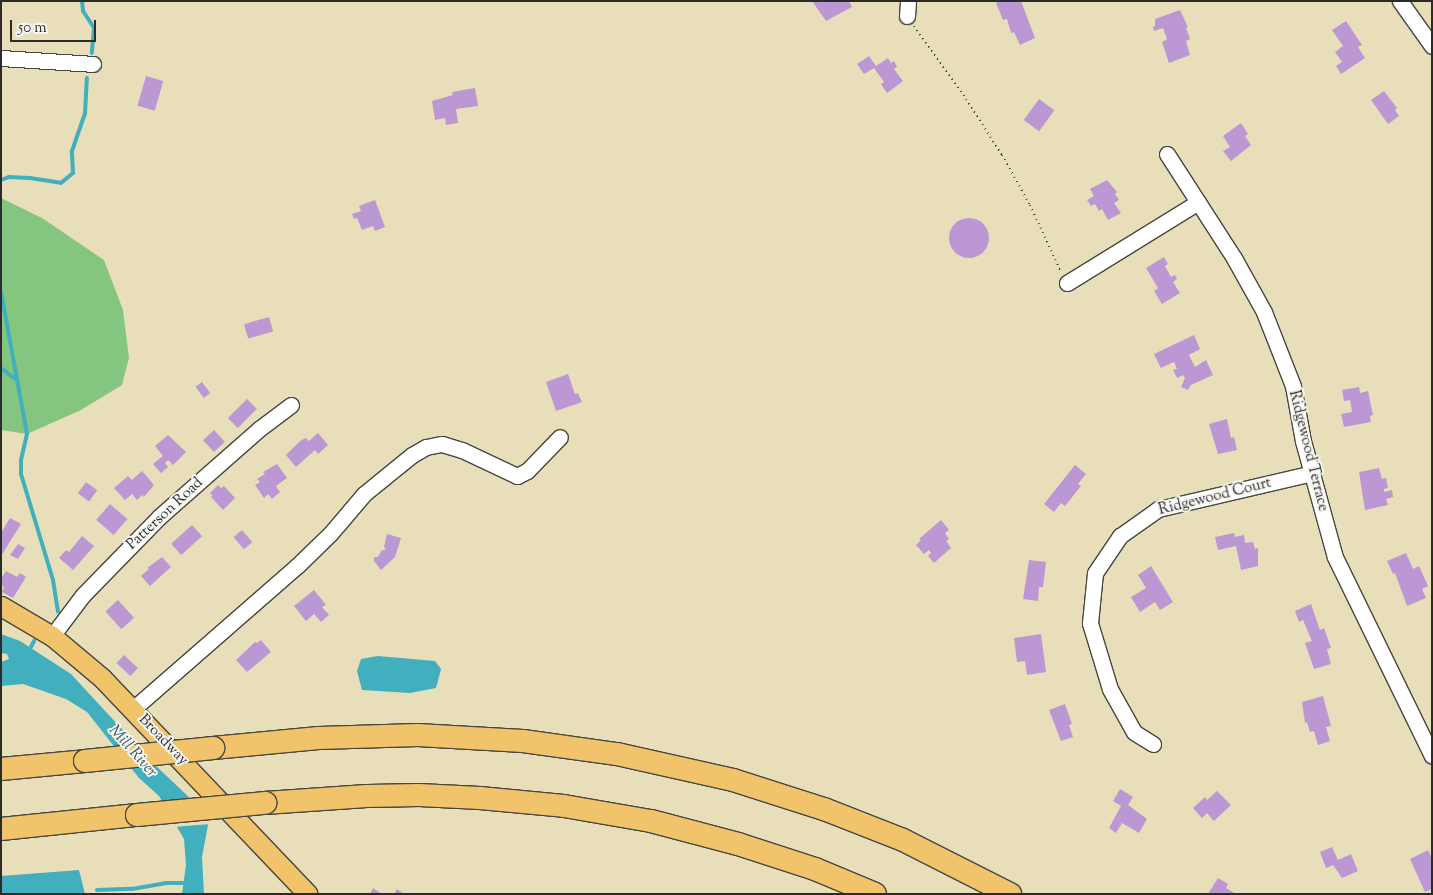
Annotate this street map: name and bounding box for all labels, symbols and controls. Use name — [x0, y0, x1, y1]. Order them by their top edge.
scale bar — [12, 10, 99, 42]
text: 50 m — [18, 18, 47, 39]
street label: Ridgewood Terrace — [1284, 389, 1332, 513]
street label: Patterson Road — [123, 474, 207, 554]
street label: Ridgewood Court — [1157, 474, 1273, 520]
street label: Broadway — [134, 711, 192, 769]
water label: Mill River — [104, 722, 160, 782]

